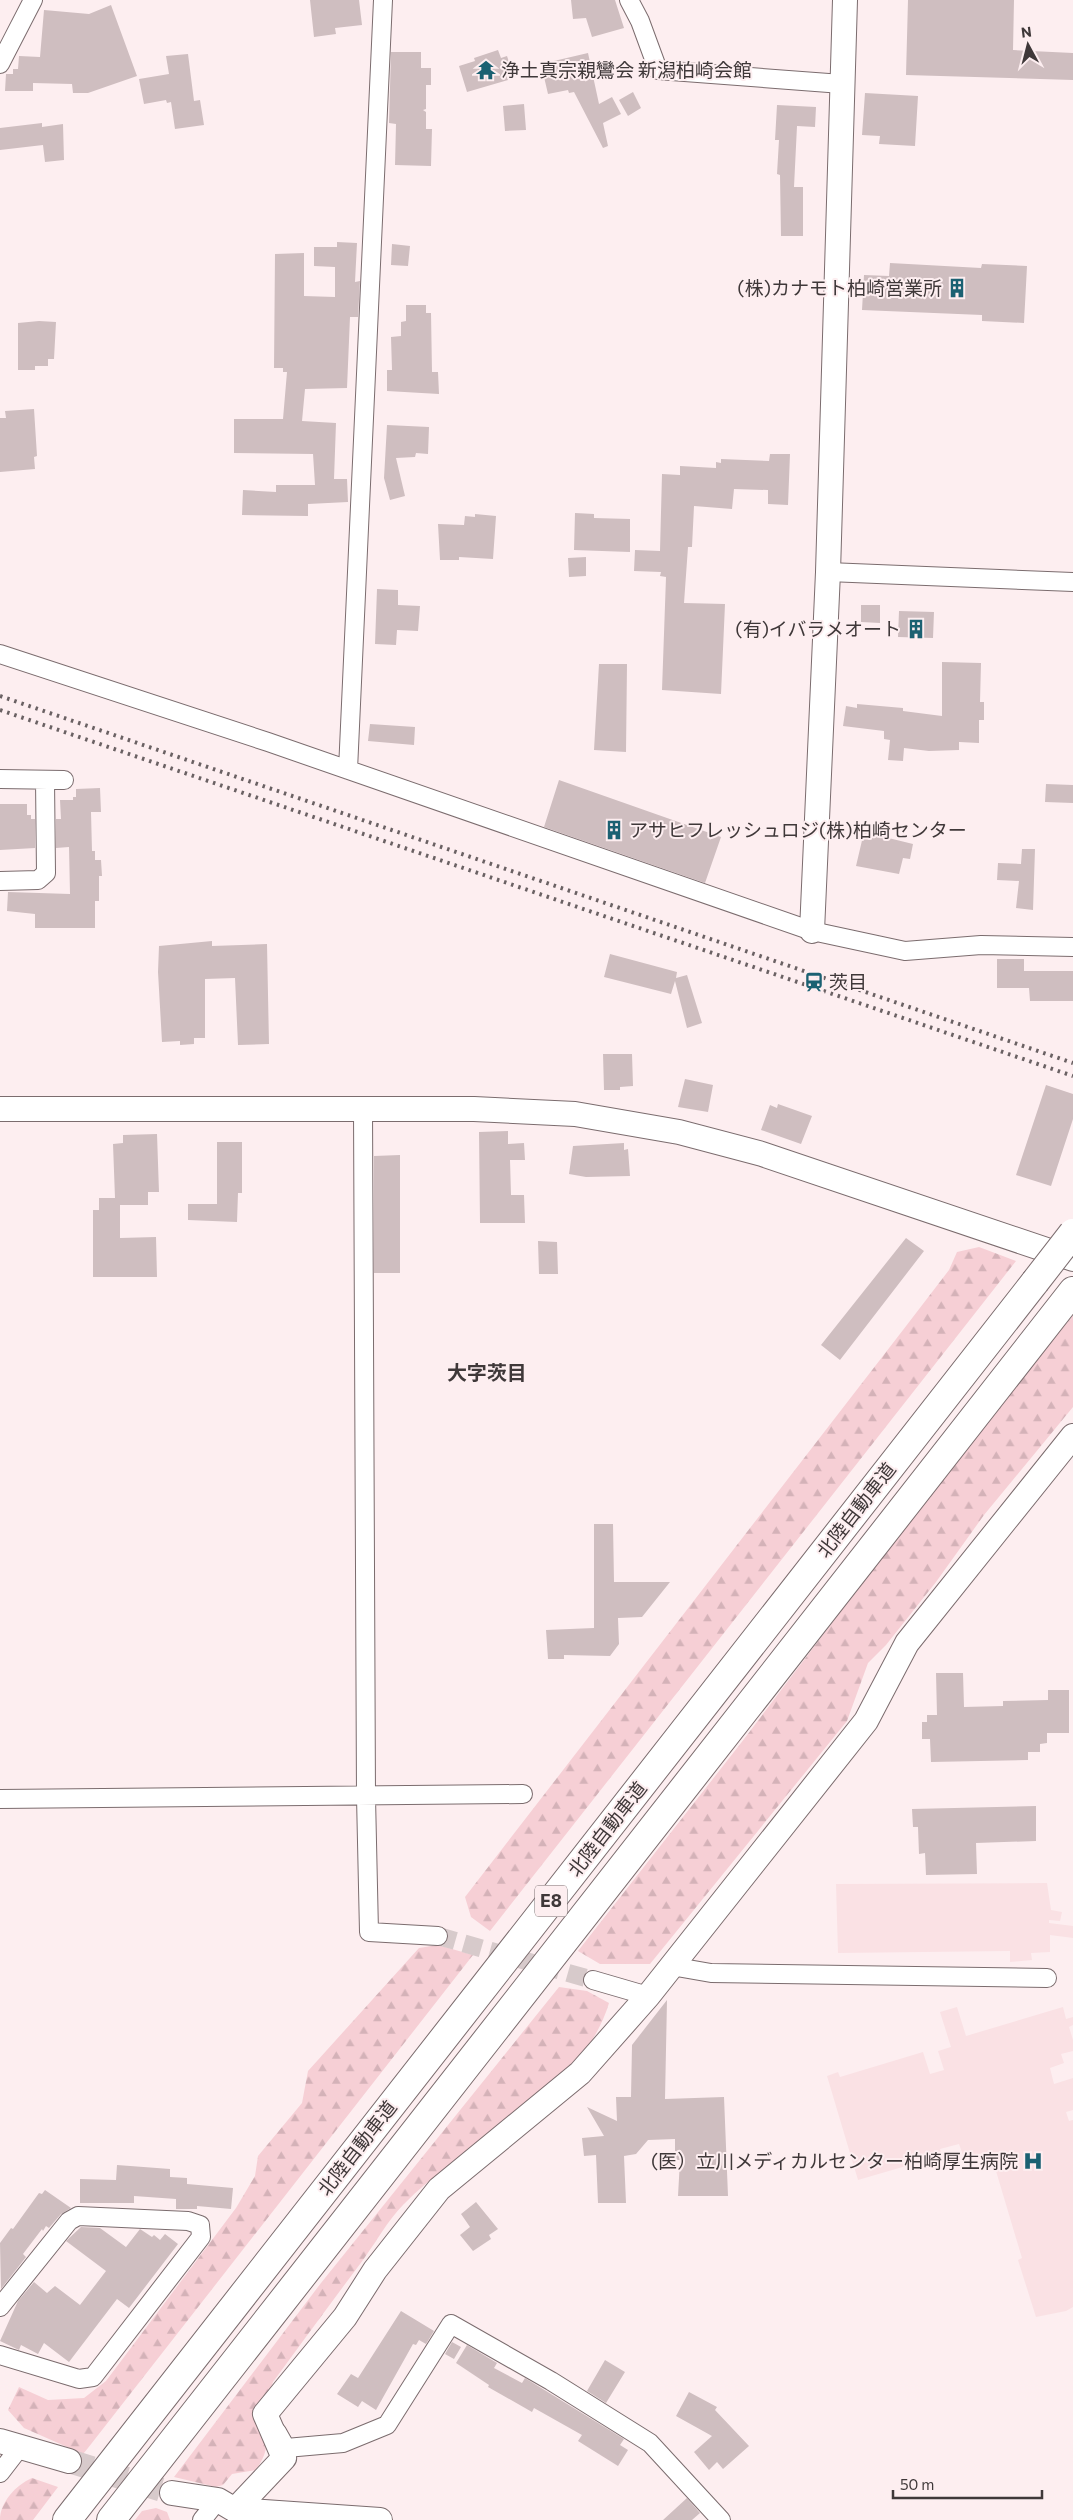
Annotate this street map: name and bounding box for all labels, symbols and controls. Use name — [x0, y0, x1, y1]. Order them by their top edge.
north arrow — [1003, 20, 1053, 70]
text: N — [1020, 23, 1033, 41]
place label: 浄土真宗親鸞会 新潟柏崎会館 — [501, 58, 752, 81]
temple icon: 浄土真宗親鸞会 新潟柏崎会館 — [475, 59, 497, 81]
place label: (株)カナモト柏崎営業所 — [737, 276, 942, 299]
building icon: (株)カナモト柏崎営業所 — [946, 277, 968, 299]
place label: (有)イバラメオート — [735, 617, 901, 640]
building icon: (有)イバラメオート — [905, 618, 927, 640]
place label: アサヒフレッシュロジ(株)柏崎センター — [629, 818, 967, 841]
building icon: アサヒフレッシュロジ(株)柏崎センター — [603, 819, 625, 841]
place label: 茨目 — [829, 970, 867, 993]
station icon: 茨目 — [803, 971, 825, 993]
district label: 大字茨目 — [447, 1360, 527, 1384]
street label: 北陸自動車道 — [811, 1458, 900, 1562]
street label: 北陸自動車道 — [562, 1777, 651, 1881]
road number: E8 — [535, 1885, 567, 1916]
street label: 北陸自動車道 — [312, 2096, 401, 2200]
place label: (医）立川メディカルセンター柏崎厚生病院 — [651, 2149, 1018, 2172]
hospital icon: (医）立川メディカルセンター柏崎厚生病院 — [1022, 2150, 1044, 2172]
scale bar — [893, 2468, 1042, 2500]
text: 50 m — [900, 2475, 934, 2493]

